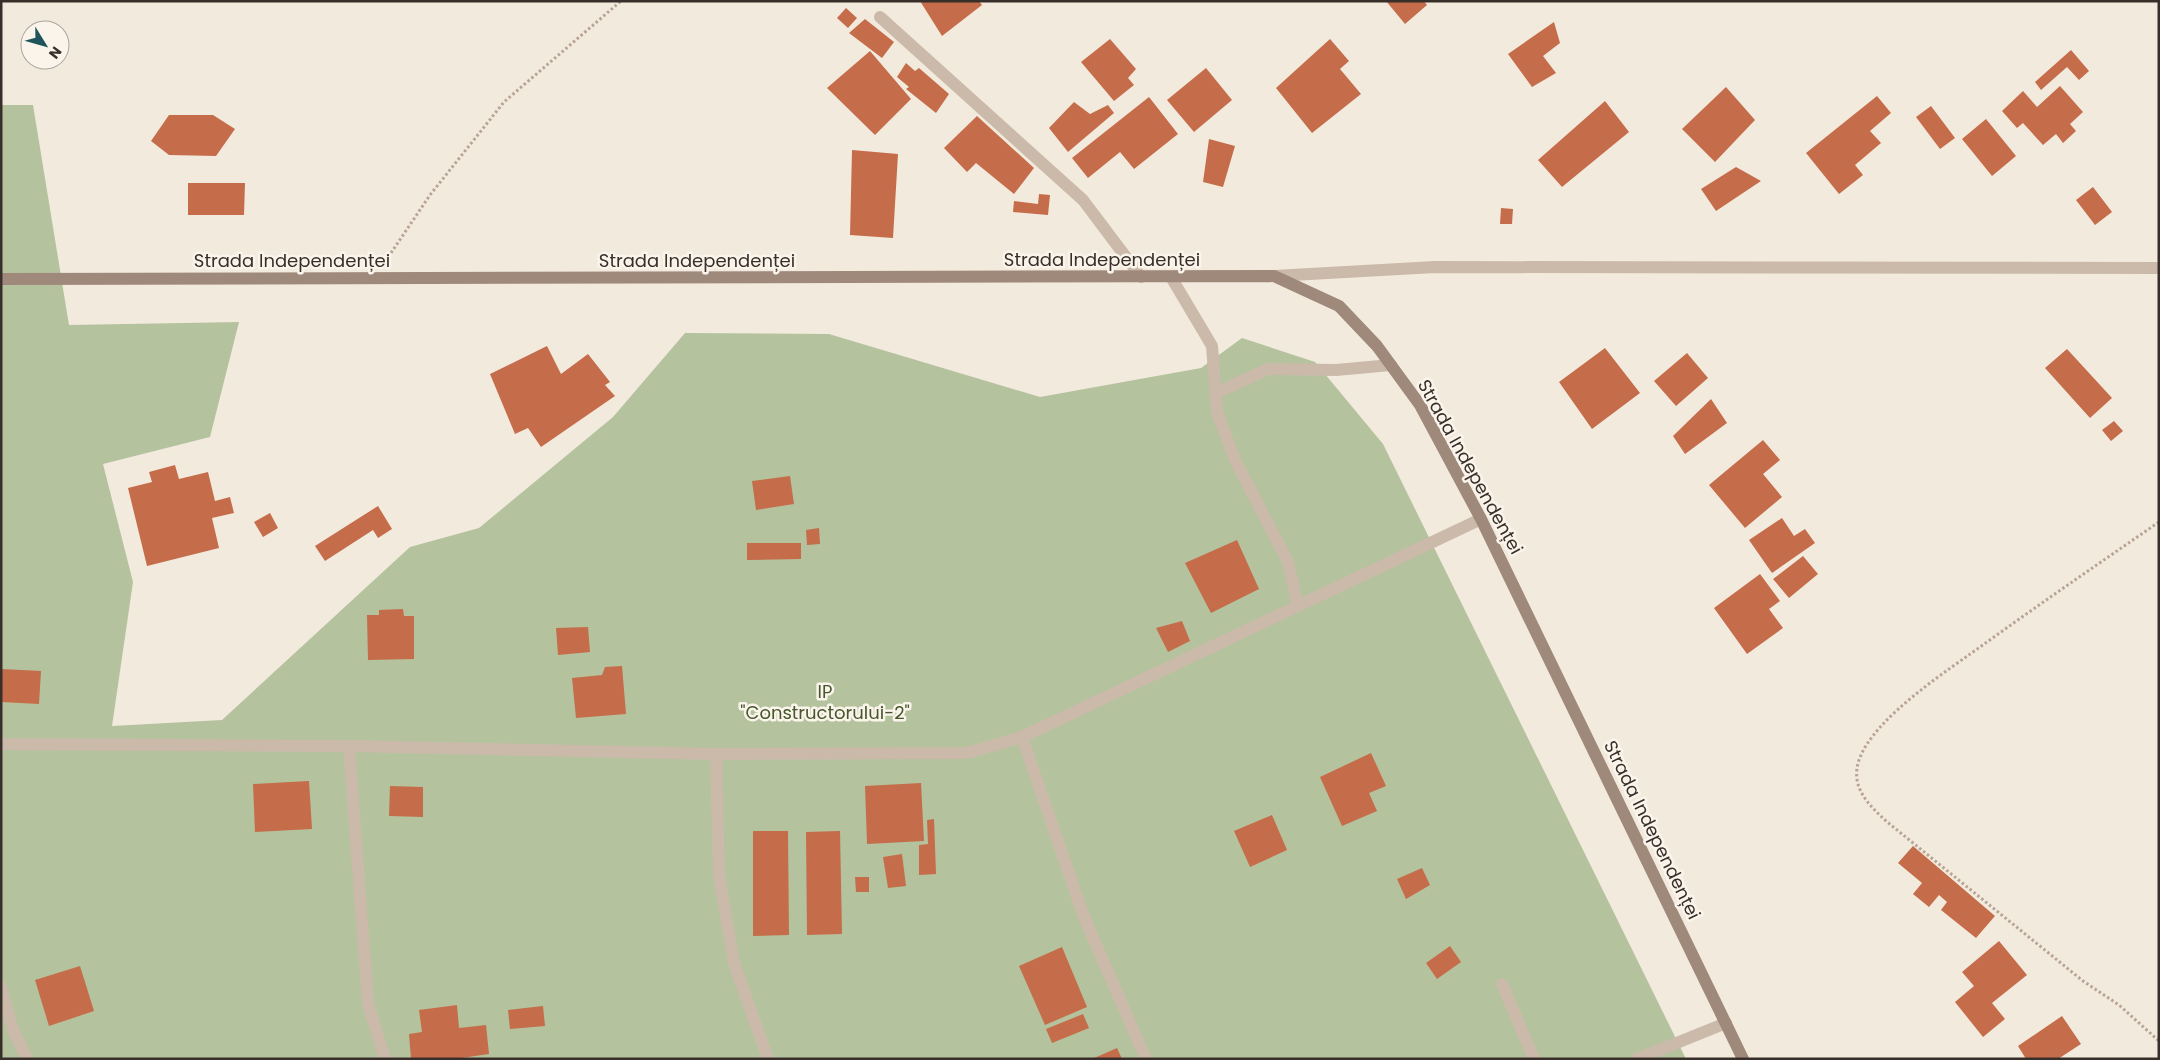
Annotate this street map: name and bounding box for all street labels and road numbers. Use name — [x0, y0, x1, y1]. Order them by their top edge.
street label: Strada Independenței — [1004, 247, 1200, 272]
street label: Strada Independenței — [194, 248, 390, 273]
street label: Strada Independenței — [599, 248, 795, 273]
street label: Strada Independenței — [1412, 375, 1529, 559]
street label: Strada Independenței — [1598, 736, 1707, 923]

